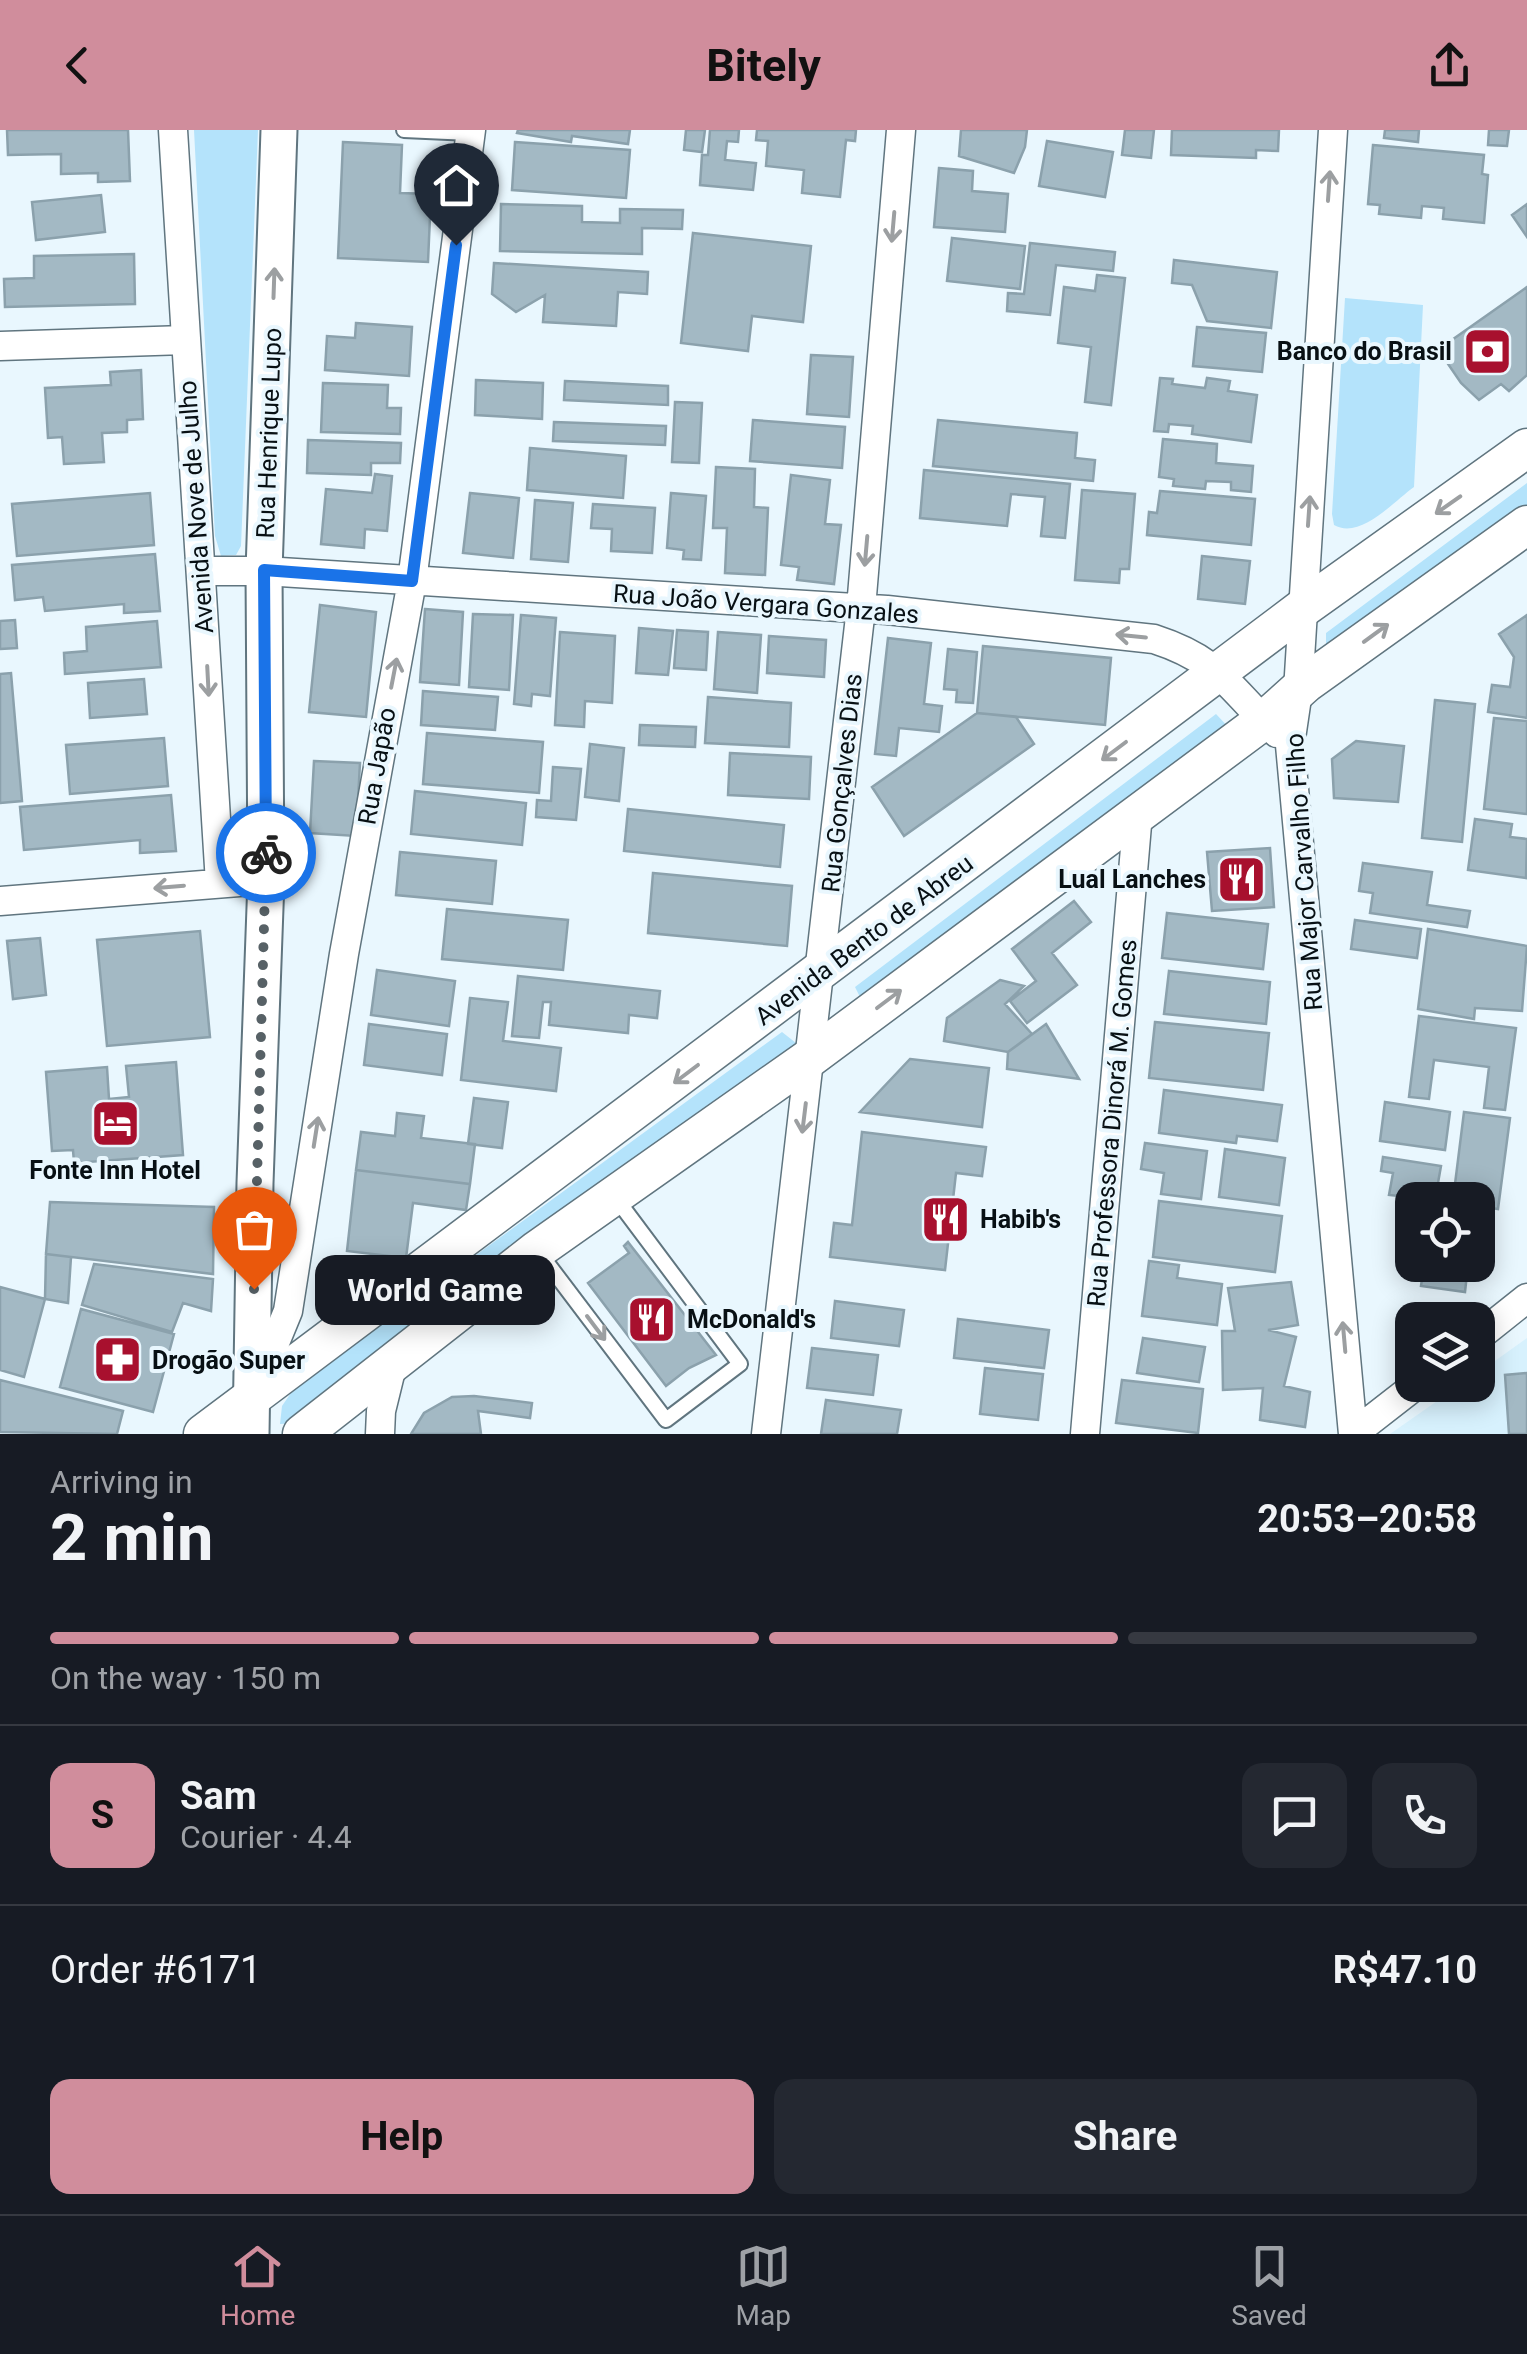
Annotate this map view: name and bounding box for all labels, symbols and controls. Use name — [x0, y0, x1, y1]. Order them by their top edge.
icon: back — [50, 38, 105, 93]
icon: share — [1422, 38, 1477, 93]
text: Bitely — [706, 39, 821, 92]
pin — [414, 143, 499, 246]
icon: home — [429, 158, 484, 213]
one-way arrow — [1320, 171, 1339, 203]
one-way arrow — [884, 211, 903, 243]
one-way arrow — [264, 267, 283, 299]
bank icon: Banco do Brasil — [1461, 325, 1513, 377]
street label: Rua Henrique Lupo — [251, 327, 287, 539]
place label: Banco do Brasil — [1277, 337, 1452, 366]
street label: Avenida Nove de Julho — [173, 380, 219, 634]
one-way arrow — [1434, 494, 1462, 515]
one-way arrow — [1300, 495, 1319, 527]
one-way arrow — [856, 534, 875, 567]
street label: Rua João Vergara Gonzales — [612, 579, 920, 629]
one-way arrow — [1362, 623, 1390, 644]
one-way arrow — [1115, 626, 1148, 645]
one-way arrow — [386, 658, 405, 690]
one-way arrow — [199, 665, 218, 697]
street label: Rua Gonçalves Dias — [816, 672, 868, 894]
street label: Rua Japão — [352, 705, 402, 827]
street label: Rua Major Carvalho Filho — [1280, 732, 1328, 1012]
one-way arrow — [1101, 741, 1128, 762]
courier — [216, 803, 316, 903]
icon: bike — [239, 826, 294, 881]
street label: Avenida Bento de Abreu — [749, 849, 979, 1031]
restaurant icon: Lual Lanches — [1215, 853, 1267, 905]
place label: Lual Lanches — [1058, 865, 1206, 894]
one-way arrow — [154, 878, 186, 897]
street label: Rua Professora Dinorá M. Gomes — [1081, 938, 1143, 1308]
one-way arrow — [875, 988, 902, 1009]
one-way arrow — [673, 1063, 700, 1084]
hotel icon: Fonte Inn Hotel — [89, 1098, 141, 1150]
one-way arrow — [794, 1101, 813, 1133]
one-way arrow — [307, 1116, 326, 1148]
place label: Fonte Inn Hotel — [29, 1156, 201, 1185]
map controls — [1395, 1182, 1495, 1402]
button: locate — [1395, 1182, 1495, 1282]
pin — [212, 1187, 297, 1290]
restaurant icon: Habib's — [919, 1193, 971, 1245]
icon: bag — [227, 1202, 282, 1257]
place label: Habib's — [980, 1205, 1061, 1234]
callout: World Game — [314, 1254, 554, 1324]
text: World Game — [347, 1271, 523, 1309]
restaurant icon: McDonald's — [626, 1293, 678, 1345]
button: layers — [1395, 1302, 1495, 1402]
place label: McDonald's — [687, 1305, 816, 1334]
one-way arrow — [586, 1314, 607, 1341]
one-way arrow — [1334, 1321, 1353, 1353]
pharmacy icon: Drogão Super — [91, 1334, 143, 1386]
place label: Drogão Super — [152, 1346, 305, 1375]
text: Arriving in — [50, 1463, 193, 1501]
text: 20:53–20:58 — [1257, 1497, 1477, 1541]
text: 2 min — [50, 1500, 213, 1576]
text: On the way · 150 m — [50, 1659, 321, 1697]
button: chat — [1242, 1763, 1347, 1868]
button: phone — [1372, 1763, 1477, 1868]
text: Sam — [180, 1774, 257, 1818]
text: S — [91, 1793, 114, 1837]
text: Courier · 4.4 — [180, 1818, 352, 1856]
text: Order #6171 — [50, 1948, 261, 1992]
text: R$47.10 — [1333, 1948, 1477, 1992]
button: Help — [50, 2079, 754, 2194]
button: Share — [774, 2079, 1477, 2194]
tab: Home — [220, 2239, 295, 2332]
tab: Map — [736, 2239, 791, 2332]
tab: Saved — [1231, 2239, 1307, 2332]

